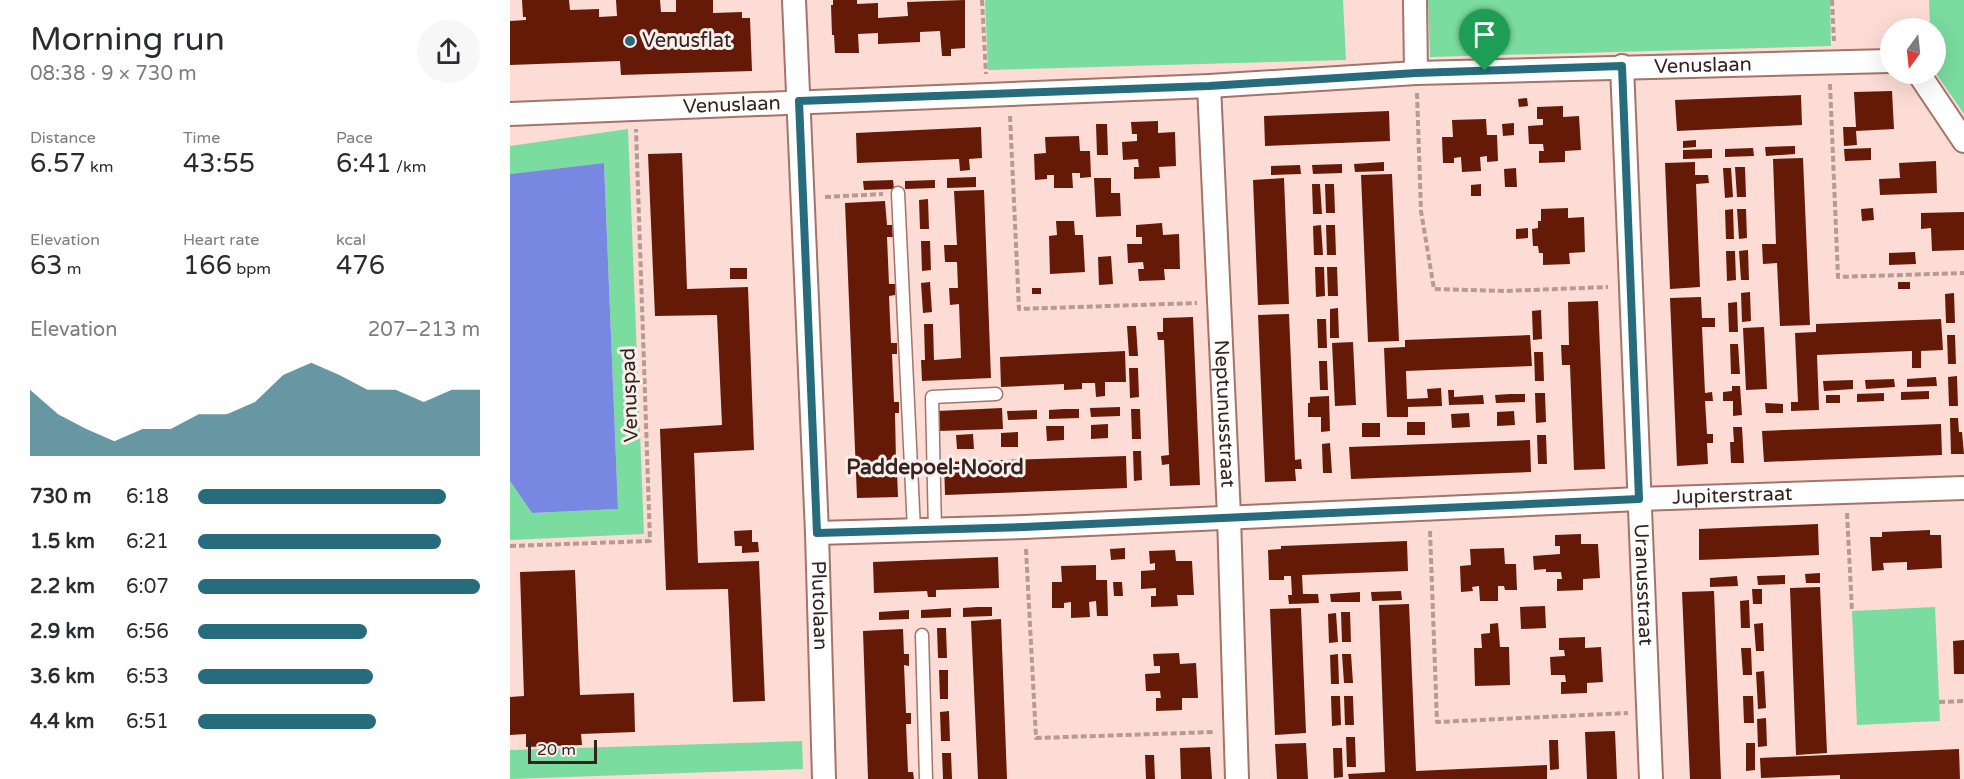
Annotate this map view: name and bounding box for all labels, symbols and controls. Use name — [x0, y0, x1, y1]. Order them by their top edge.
pin — [1459, 9, 1510, 71]
icon: arrive — [1468, 18, 1501, 51]
north arrow — [1880, 18, 1946, 84]
map controls — [1880, 18, 1946, 84]
text: Morning run — [30, 20, 225, 59]
button: share — [417, 20, 480, 83]
place label: Venusflat — [642, 29, 732, 53]
marker: Venusflat — [623, 34, 637, 48]
street label: Venuslaan — [1654, 53, 1752, 79]
text: 08:38 · 9 × 730 m — [30, 62, 197, 86]
street label: Venuslaan — [683, 91, 781, 119]
text: Distance — [30, 128, 96, 148]
text: Time — [183, 128, 220, 148]
text: Pace — [336, 128, 373, 148]
text: 6.57 — [30, 148, 86, 179]
text: 43:55 — [183, 148, 255, 179]
text: 6:41 — [336, 148, 392, 179]
text: km — [86, 157, 113, 177]
text: /km — [392, 157, 426, 177]
text: Elevation — [30, 230, 100, 250]
text: Heart rate — [183, 230, 259, 250]
text: kcal — [336, 230, 366, 250]
text: 63 — [30, 250, 63, 281]
text: 166 — [183, 250, 232, 281]
text: 476 — [336, 250, 385, 281]
text: m — [63, 259, 82, 279]
text: bpm — [232, 259, 271, 279]
text: Elevation — [30, 318, 117, 342]
text: 207–213 m — [368, 318, 480, 342]
street label: Neptunusstraat — [1209, 339, 1240, 489]
street label: Venuspad — [616, 347, 644, 443]
district label: Paddepoel-Noord — [846, 455, 1024, 480]
street label: Jupiterstraat — [1672, 482, 1793, 510]
text: 730 m — [30, 485, 91, 509]
text: 6:18 — [126, 485, 169, 509]
street label: Uranusstraat — [1629, 523, 1658, 647]
text: 1.5 km — [30, 530, 95, 554]
text: 6:21 — [126, 530, 169, 554]
street label: Plutolaan — [806, 560, 832, 651]
text: 2.2 km — [30, 575, 95, 599]
text: 6:07 — [126, 575, 169, 599]
text: 2.9 km — [30, 620, 95, 644]
text: 6:56 — [126, 620, 169, 644]
text: 3.6 km — [30, 665, 95, 689]
text: 6:53 — [126, 665, 169, 689]
text: 4.4 km — [30, 710, 94, 734]
text: 6:51 — [126, 710, 169, 734]
scale bar — [528, 737, 597, 764]
text: 20 m — [537, 740, 576, 760]

